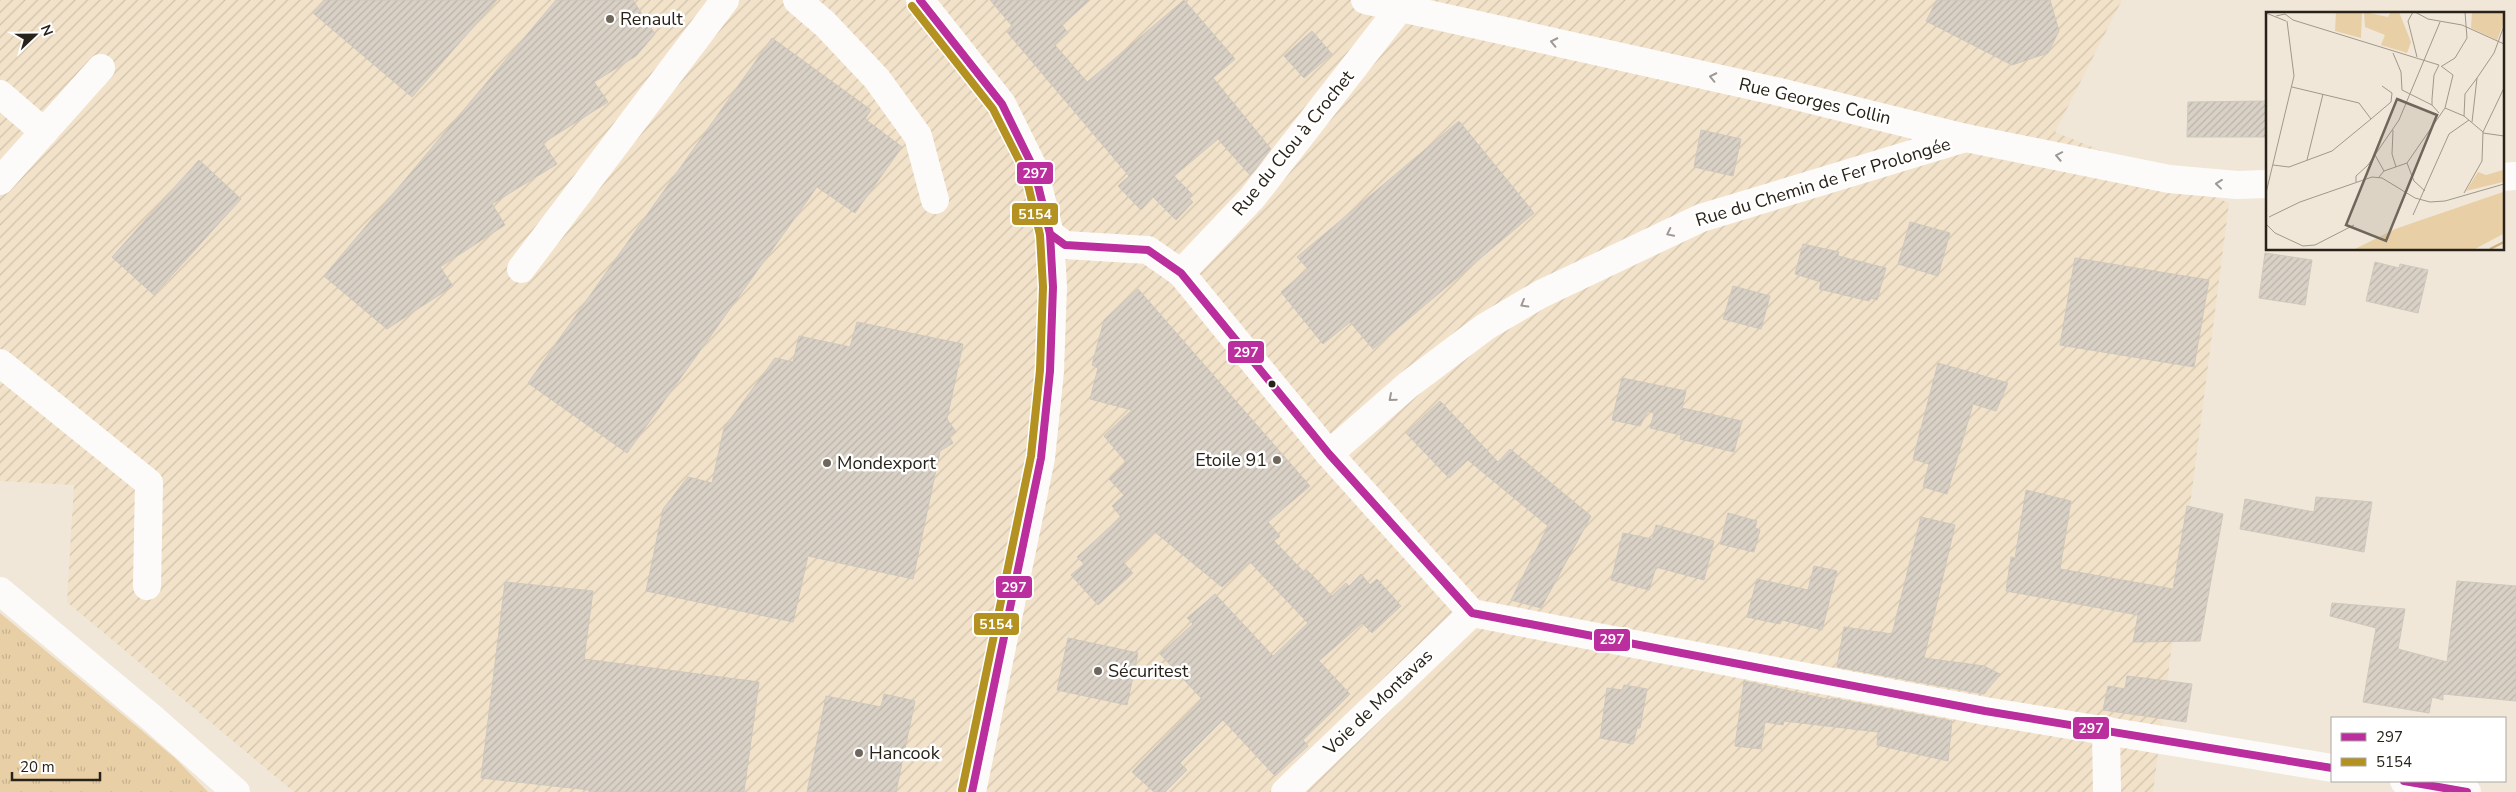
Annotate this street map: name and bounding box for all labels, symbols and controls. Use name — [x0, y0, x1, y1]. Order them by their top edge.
place label: Renault — [620, 7, 683, 31]
north arrow — [10, 10, 60, 60]
inset map — [2266, 12, 2504, 250]
marker: Renault — [604, 13, 616, 25]
text: N — [36, 22, 57, 39]
one-way arrow — [1549, 37, 1558, 48]
street label: Rue du Clou à Crochet — [1227, 65, 1360, 221]
one-way arrow — [1708, 72, 1717, 83]
street label: Rue Georges Collin — [1737, 72, 1893, 130]
street label: Rue du Chemin de Fer Prolongée — [1693, 132, 1953, 232]
one-way arrow — [2054, 151, 2063, 162]
line badge: 297 — [1016, 161, 1054, 185]
text: 297 — [1022, 164, 1048, 183]
one-way arrow — [2214, 178, 2222, 189]
line badge: 5154 — [1011, 202, 1059, 226]
text: 5154 — [1018, 205, 1052, 224]
one-way arrow — [1666, 227, 1675, 237]
one-way arrow — [1521, 298, 1530, 308]
line badge: 297 — [1227, 340, 1265, 364]
text: 297 — [1233, 343, 1259, 362]
unlabelled marker — [1267, 379, 1277, 389]
one-way arrow — [1389, 393, 1398, 402]
place label: Etoile 91 — [1195, 448, 1267, 472]
place label: Mondexport — [837, 451, 936, 475]
marker: Etoile 91 — [1271, 454, 1283, 466]
marker: Mondexport — [821, 457, 833, 469]
line badge: 297 — [995, 575, 1033, 599]
text: 297 — [1001, 578, 1027, 597]
line badge: 5154 — [973, 612, 1020, 636]
text: 5154 — [979, 615, 1013, 634]
line badge: 297 — [1593, 628, 1631, 652]
text: 297 — [1599, 630, 1625, 649]
street label: Voie de Montavas — [1317, 644, 1438, 761]
place label: Sécuritest — [1108, 659, 1189, 683]
marker: Sécuritest — [1092, 665, 1104, 677]
line badge: 297 — [2072, 716, 2110, 740]
legend — [2331, 717, 2506, 782]
text: 297 — [2078, 719, 2104, 738]
text: 297 — [2376, 727, 2403, 747]
place label: Hancook — [869, 741, 941, 765]
marker: Hancook — [853, 747, 865, 759]
scale bar — [12, 750, 100, 782]
text: 5154 — [2376, 752, 2412, 772]
text: 20 m — [20, 757, 55, 777]

